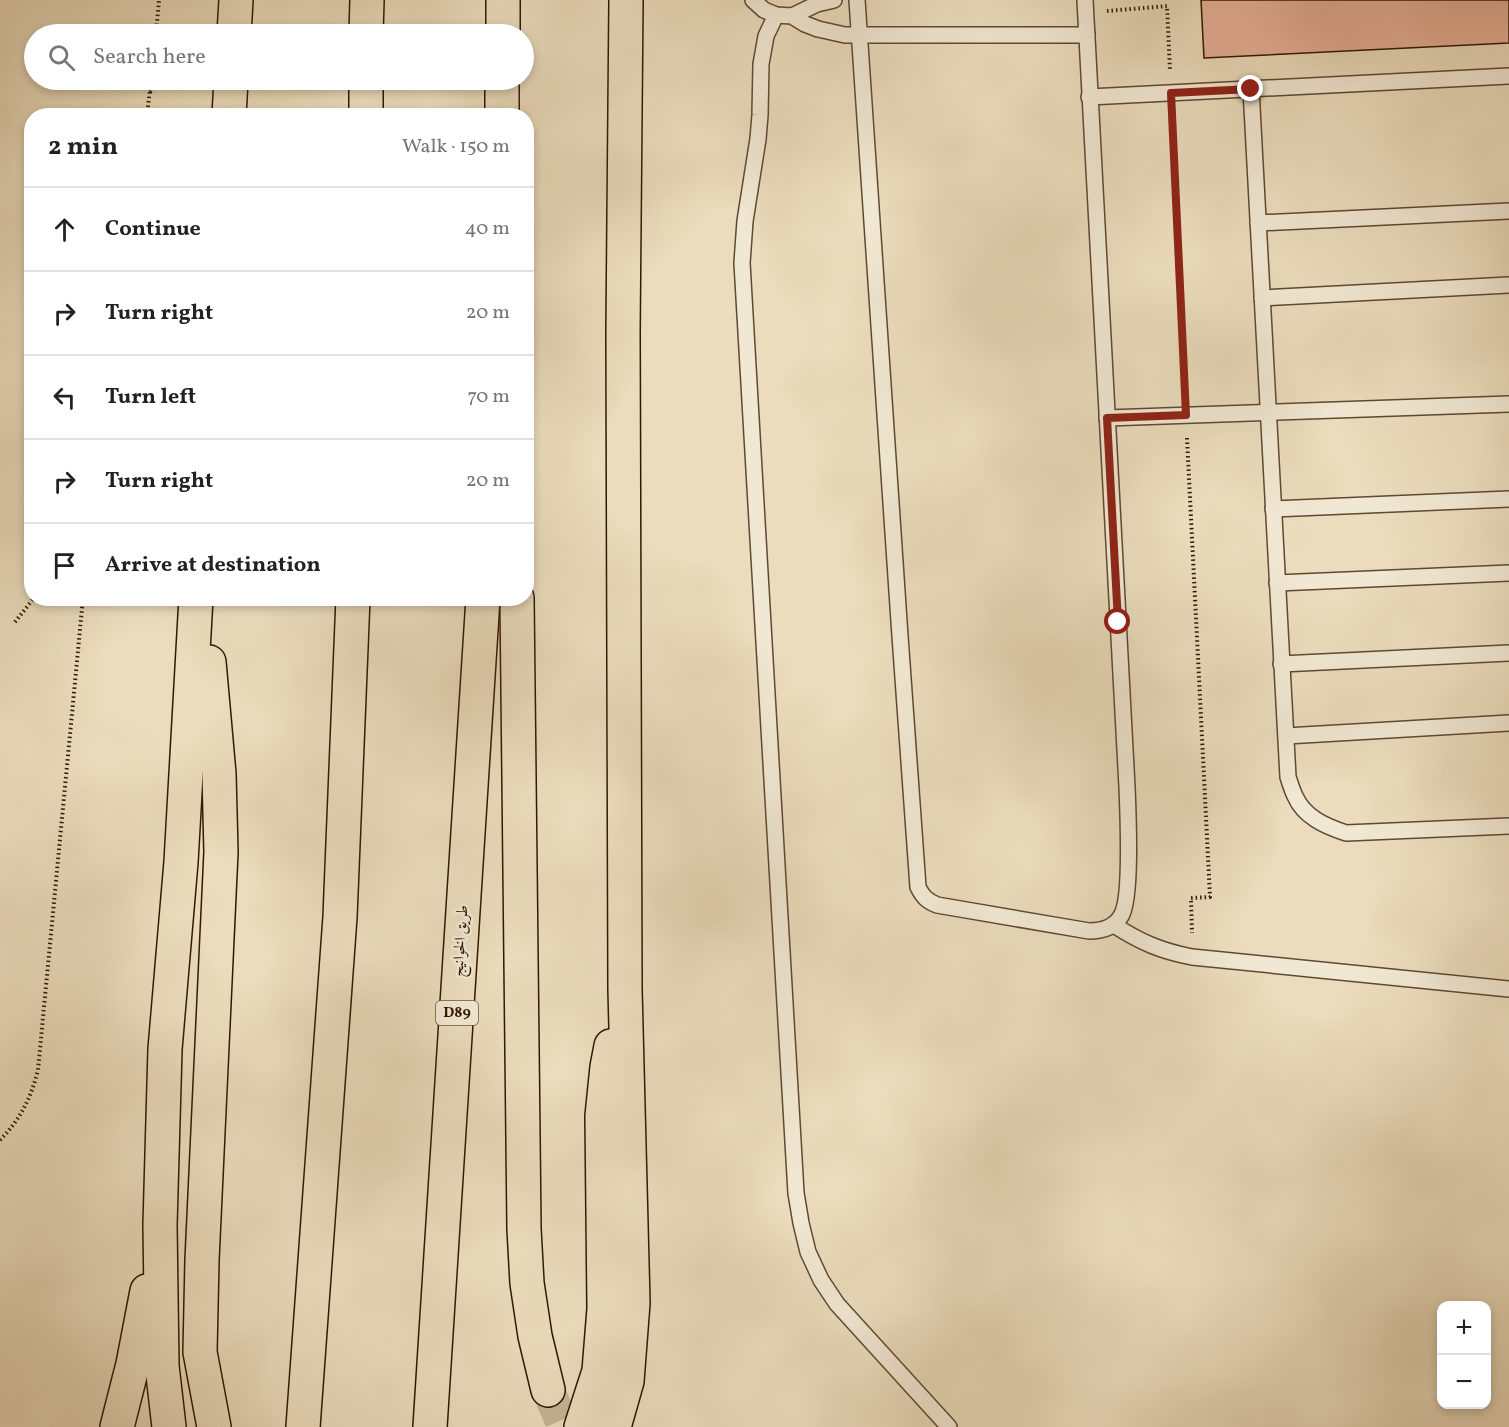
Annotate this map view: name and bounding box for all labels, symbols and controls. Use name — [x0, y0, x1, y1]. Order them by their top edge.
search box — [24, 24, 534, 90]
icon: search — [45, 41, 78, 74]
text: Search here — [93, 42, 206, 73]
route end — [1237, 75, 1263, 101]
text: 2 min — [48, 129, 118, 165]
text: Walk · 150 m — [402, 133, 510, 161]
icon: ahead — [48, 213, 81, 246]
text: Continue — [105, 214, 201, 245]
text: 40 m — [465, 215, 510, 243]
icon: right — [48, 297, 81, 330]
text: Turn right — [105, 298, 213, 329]
text: 20 m — [466, 299, 510, 327]
icon: left — [48, 381, 81, 414]
text: Turn left — [105, 382, 196, 413]
text: 70 m — [467, 383, 510, 411]
icon: right — [48, 465, 81, 498]
text: Turn right — [105, 466, 213, 497]
text: 20 m — [466, 467, 510, 495]
icon: arrive — [48, 549, 81, 582]
text: Arrive at destination — [105, 550, 321, 581]
route start — [1104, 608, 1130, 634]
street label: طريق الخوانيج — [448, 904, 476, 978]
road number: D89 — [436, 1001, 478, 1025]
map controls — [1437, 1301, 1491, 1409]
button: + — [1437, 1301, 1491, 1355]
button: − — [1437, 1355, 1491, 1409]

